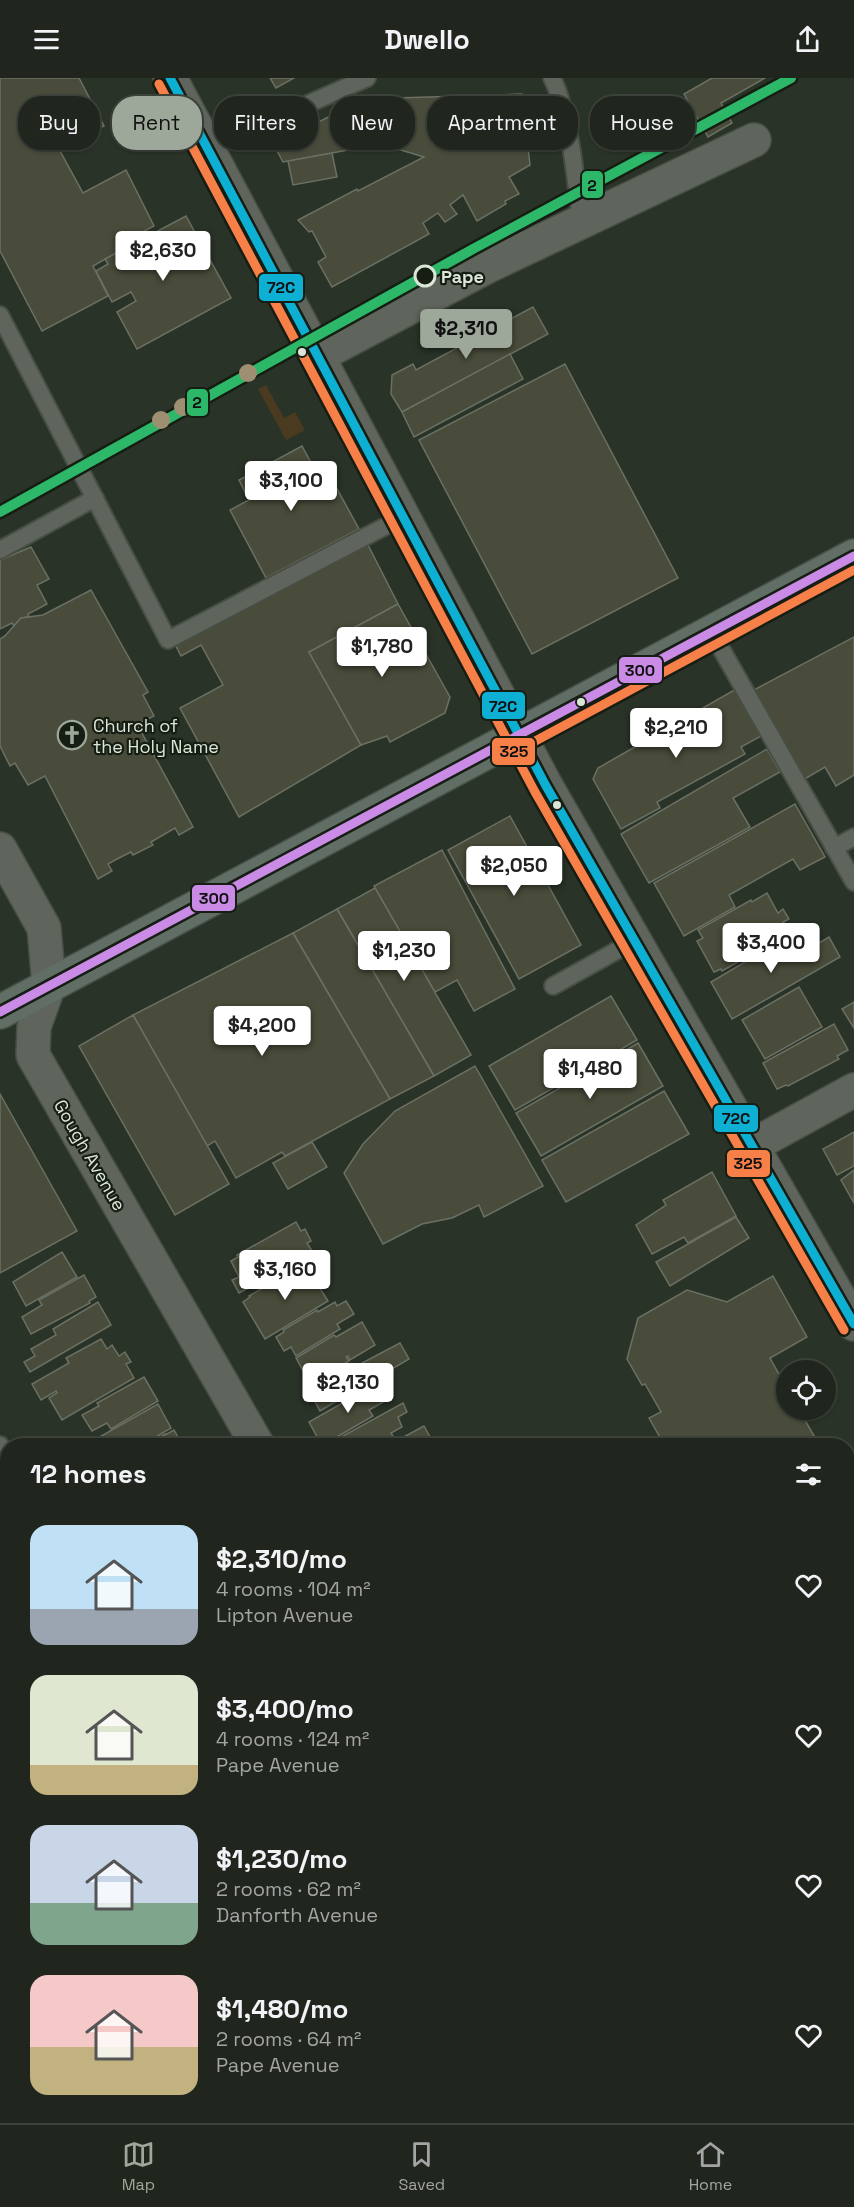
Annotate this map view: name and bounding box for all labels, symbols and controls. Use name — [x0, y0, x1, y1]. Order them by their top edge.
text: Dwello — [384, 22, 470, 57]
icon: menu — [30, 23, 63, 56]
icon: share — [791, 23, 824, 56]
chip: Buy — [18, 96, 100, 150]
chip: Rent — [112, 96, 202, 150]
chip: Filters — [214, 96, 318, 150]
chip: New — [330, 96, 415, 150]
chip: Apartment — [427, 96, 578, 150]
chip: House — [590, 96, 695, 150]
line badge: 2 — [581, 170, 604, 199]
text: 2 — [587, 175, 597, 196]
pin: $2,630 — [114, 231, 212, 282]
text: $2,630 — [129, 237, 197, 263]
marker: Pape — [414, 265, 436, 287]
place label: Pape — [441, 265, 484, 288]
line badge: 72C — [258, 273, 304, 302]
text: 72C — [267, 277, 295, 298]
pin: $2,310 — [417, 309, 515, 360]
text: $2,310 — [434, 315, 498, 341]
unlabelled marker — [296, 346, 308, 358]
line badge: 2 — [186, 388, 209, 417]
text: 2 — [192, 392, 202, 413]
pin: $3,100 — [242, 461, 340, 512]
text: $3,100 — [259, 467, 323, 493]
pin: $1,780 — [333, 627, 431, 678]
text: $1,780 — [351, 633, 413, 659]
line badge: 300 — [618, 656, 663, 684]
text: 300 — [625, 660, 655, 681]
line badge: 72C — [481, 691, 526, 720]
text: 72C — [489, 696, 517, 717]
unlabelled marker — [575, 696, 587, 708]
pin: $2,210 — [627, 708, 725, 759]
place label: Church of the Holy Name — [93, 714, 219, 758]
text: $2,210 — [644, 714, 708, 740]
church icon: Church of the Holy Name — [56, 719, 88, 751]
line badge: 325 — [491, 737, 536, 766]
text: 325 — [500, 741, 529, 762]
unlabelled marker — [551, 799, 563, 811]
pin: $2,050 — [465, 846, 563, 897]
text: $2,050 — [480, 852, 548, 878]
line badge: 300 — [191, 884, 236, 912]
text: 300 — [199, 888, 229, 909]
pin: $3,400 — [722, 923, 820, 974]
text: $3,400 — [737, 929, 805, 955]
pin: $1,230 — [355, 931, 453, 982]
text: $1,230 — [372, 937, 436, 963]
pin: $4,200 — [213, 1006, 311, 1057]
text: $4,200 — [228, 1012, 296, 1038]
pin: $1,480 — [541, 1049, 639, 1100]
text: $1,480 — [558, 1055, 622, 1081]
street label: Gough Avenue — [49, 1095, 131, 1215]
line badge: 72C — [713, 1104, 759, 1133]
text: 72C — [722, 1108, 750, 1129]
line badge: 325 — [726, 1149, 771, 1178]
text: 325 — [734, 1153, 763, 1174]
pin: $3,160 — [236, 1250, 334, 1301]
text: $3,160 — [253, 1256, 317, 1282]
map controls — [776, 1360, 836, 1420]
button: locate — [776, 1360, 836, 1420]
pin: $2,130 — [299, 1363, 397, 1414]
text: $2,130 — [317, 1369, 380, 1395]
text: 12 homes — [30, 1457, 147, 1491]
icon: filters — [792, 1458, 825, 1491]
text: $2,310/mo — [216, 1542, 347, 1576]
icon: home — [78, 1549, 150, 1621]
icon: heart — [792, 1569, 825, 1602]
text: 4 rooms · 104 m² — [216, 1576, 371, 1602]
text: Lipton Avenue — [216, 1602, 353, 1628]
text: $3,400/mo — [216, 1692, 354, 1726]
icon: home — [78, 1699, 150, 1771]
icon: heart — [792, 1719, 825, 1752]
text: 4 rooms · 124 m² — [216, 1726, 369, 1752]
text: Pape Avenue — [216, 1752, 340, 1778]
text: $1,230/mo — [216, 1842, 347, 1876]
icon: home — [78, 1849, 150, 1921]
icon: heart — [792, 1869, 825, 1902]
text: 2 rooms · 62 m² — [216, 1876, 361, 1902]
text: Danforth Avenue — [216, 1902, 378, 1928]
text: $1,480/mo — [216, 1992, 348, 2026]
icon: home — [78, 1999, 150, 2071]
icon: heart — [792, 2019, 825, 2052]
text: 2 rooms · 64 m² — [216, 2026, 361, 2052]
text: Pape Avenue — [216, 2052, 340, 2078]
tab: Map — [122, 2138, 155, 2195]
tab: Saved — [399, 2138, 445, 2195]
tab: Home — [689, 2138, 732, 2195]

